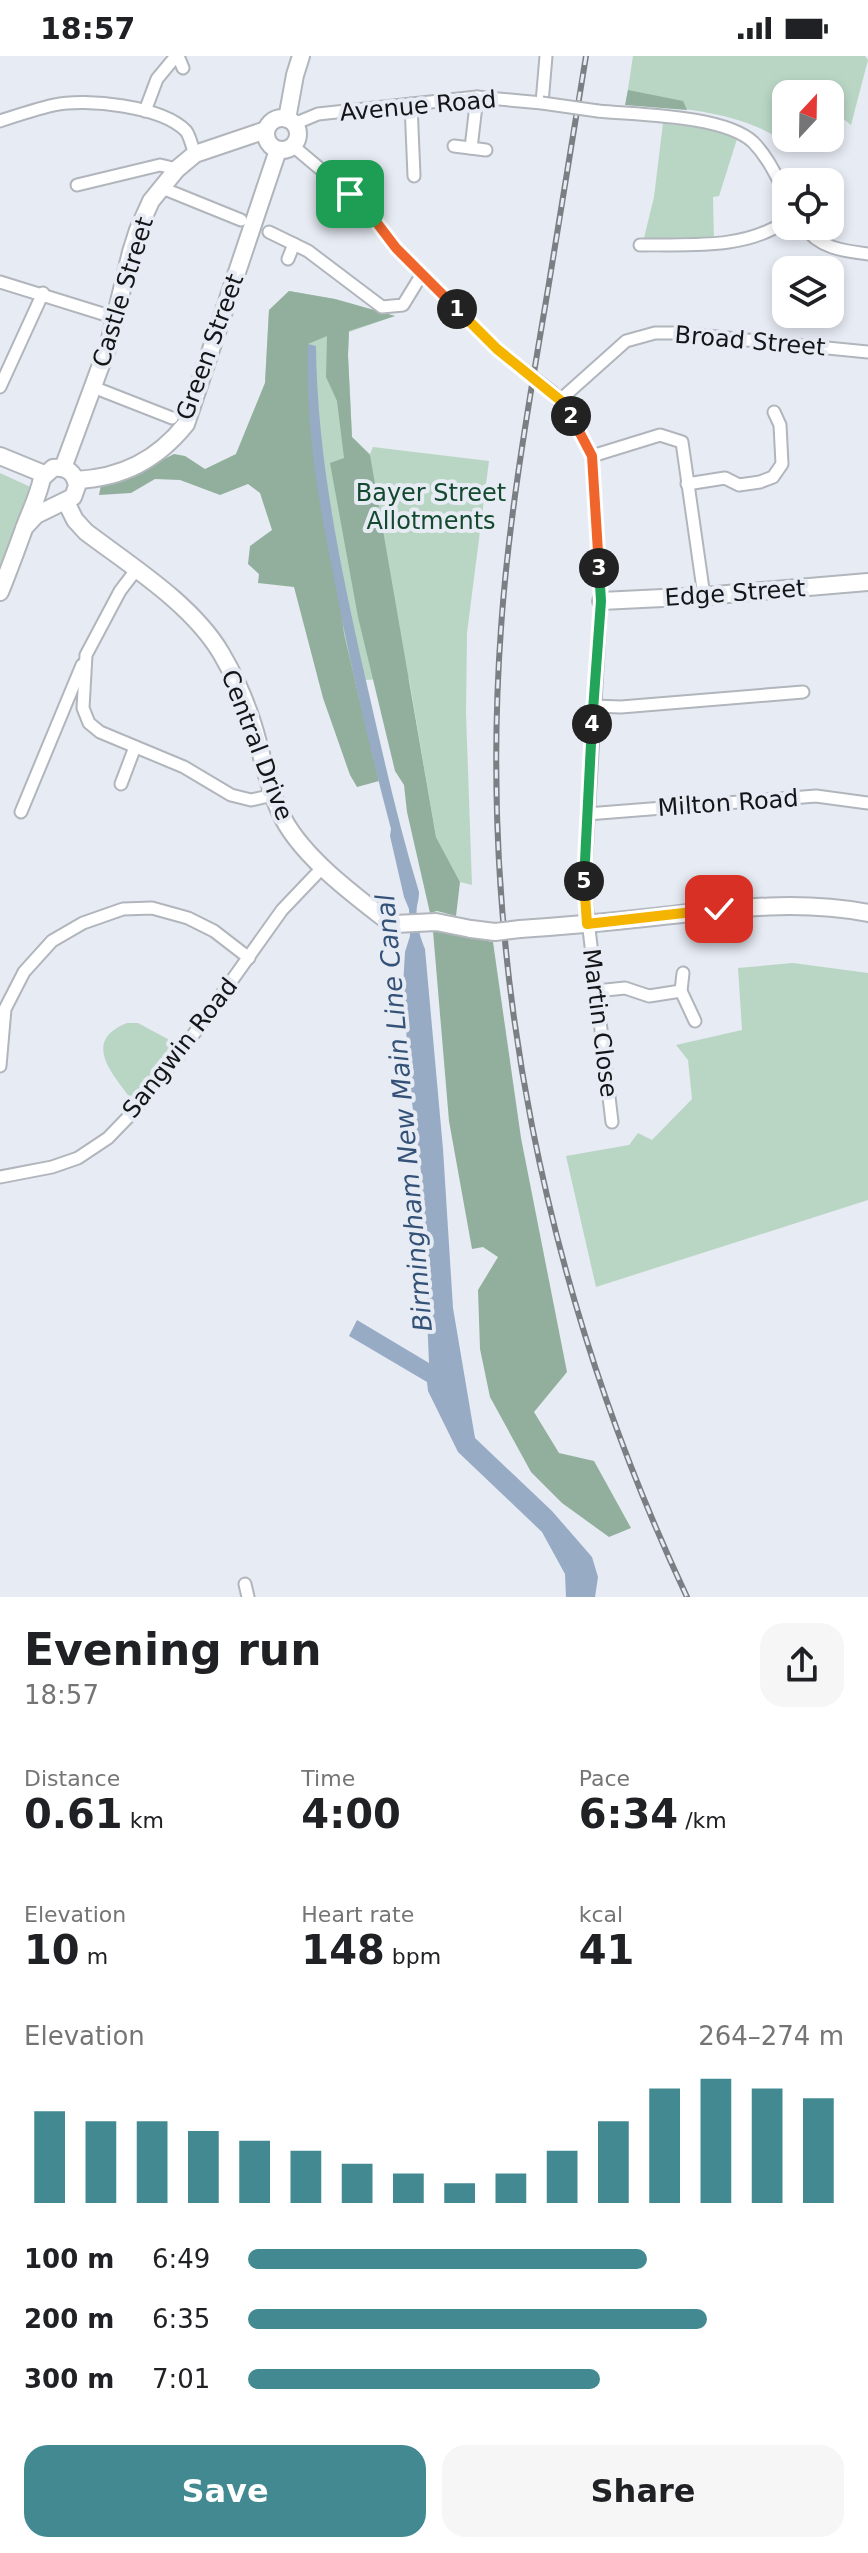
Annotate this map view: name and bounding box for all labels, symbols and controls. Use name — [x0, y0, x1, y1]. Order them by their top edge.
text: 18:57 — [40, 11, 136, 46]
north arrow — [772, 80, 844, 152]
map controls — [772, 80, 844, 328]
street label: Avenue Road — [339, 85, 497, 127]
pin — [316, 160, 384, 228]
button: locate — [772, 168, 844, 240]
icon: arrive — [328, 172, 372, 216]
street label: Castle Street — [87, 214, 159, 370]
button: layers — [772, 256, 844, 328]
street label: Green Street — [171, 270, 249, 424]
pin: 1 — [437, 289, 477, 329]
text: 1 — [449, 296, 465, 321]
street label: Broad Street — [674, 320, 826, 362]
pin: 2 — [551, 396, 591, 436]
text: 2 — [563, 403, 579, 428]
park label: Bayer Street Allotments — [356, 479, 506, 535]
pin: 3 — [579, 548, 619, 588]
text: 3 — [591, 555, 607, 580]
street label: Edge Street — [664, 574, 806, 612]
street label: Central Drive — [215, 666, 299, 824]
pin: 4 — [572, 704, 612, 744]
text: 4 — [584, 711, 600, 736]
street label: Milton Road — [657, 784, 799, 822]
pin: 5 — [564, 861, 604, 901]
text: 5 — [576, 868, 592, 893]
pin — [685, 875, 753, 943]
icon: check — [697, 887, 741, 931]
water label: Birmingham New Main Line Canal — [370, 892, 438, 1333]
street label: Martin Close — [577, 947, 623, 1099]
street label: Sangwin Road — [117, 972, 243, 1124]
button: share — [760, 1623, 844, 1707]
text: Evening run — [24, 1624, 321, 1675]
text: 18:57 — [24, 1680, 99, 1710]
text: Distance — [24, 1766, 120, 1791]
text: Time — [301, 1766, 355, 1791]
text: Pace — [579, 1766, 630, 1791]
text: 0.61 — [24, 1791, 123, 1837]
text: 4:00 — [301, 1791, 401, 1837]
text: 6:34 — [579, 1791, 678, 1837]
text: km — [123, 1808, 164, 1833]
text: /km — [678, 1808, 727, 1833]
text: Elevation — [24, 1902, 126, 1927]
text: Heart rate — [301, 1902, 414, 1927]
text: kcal — [579, 1902, 623, 1927]
text: 10 — [24, 1927, 80, 1973]
text: 148 — [301, 1927, 385, 1973]
text: 41 — [579, 1927, 634, 1973]
text: m — [80, 1944, 108, 1969]
text: bpm — [385, 1944, 441, 1969]
text: Elevation — [24, 2021, 145, 2051]
text: 264–274 m — [698, 2021, 844, 2051]
text: 100 m — [24, 2244, 114, 2274]
text: 6:49 — [152, 2244, 210, 2274]
text: 200 m — [24, 2304, 114, 2334]
text: 6:35 — [152, 2304, 210, 2334]
text: 300 m — [24, 2364, 114, 2394]
text: 7:01 — [152, 2364, 210, 2394]
button: Save — [24, 2445, 426, 2537]
button: Share — [442, 2445, 844, 2537]

